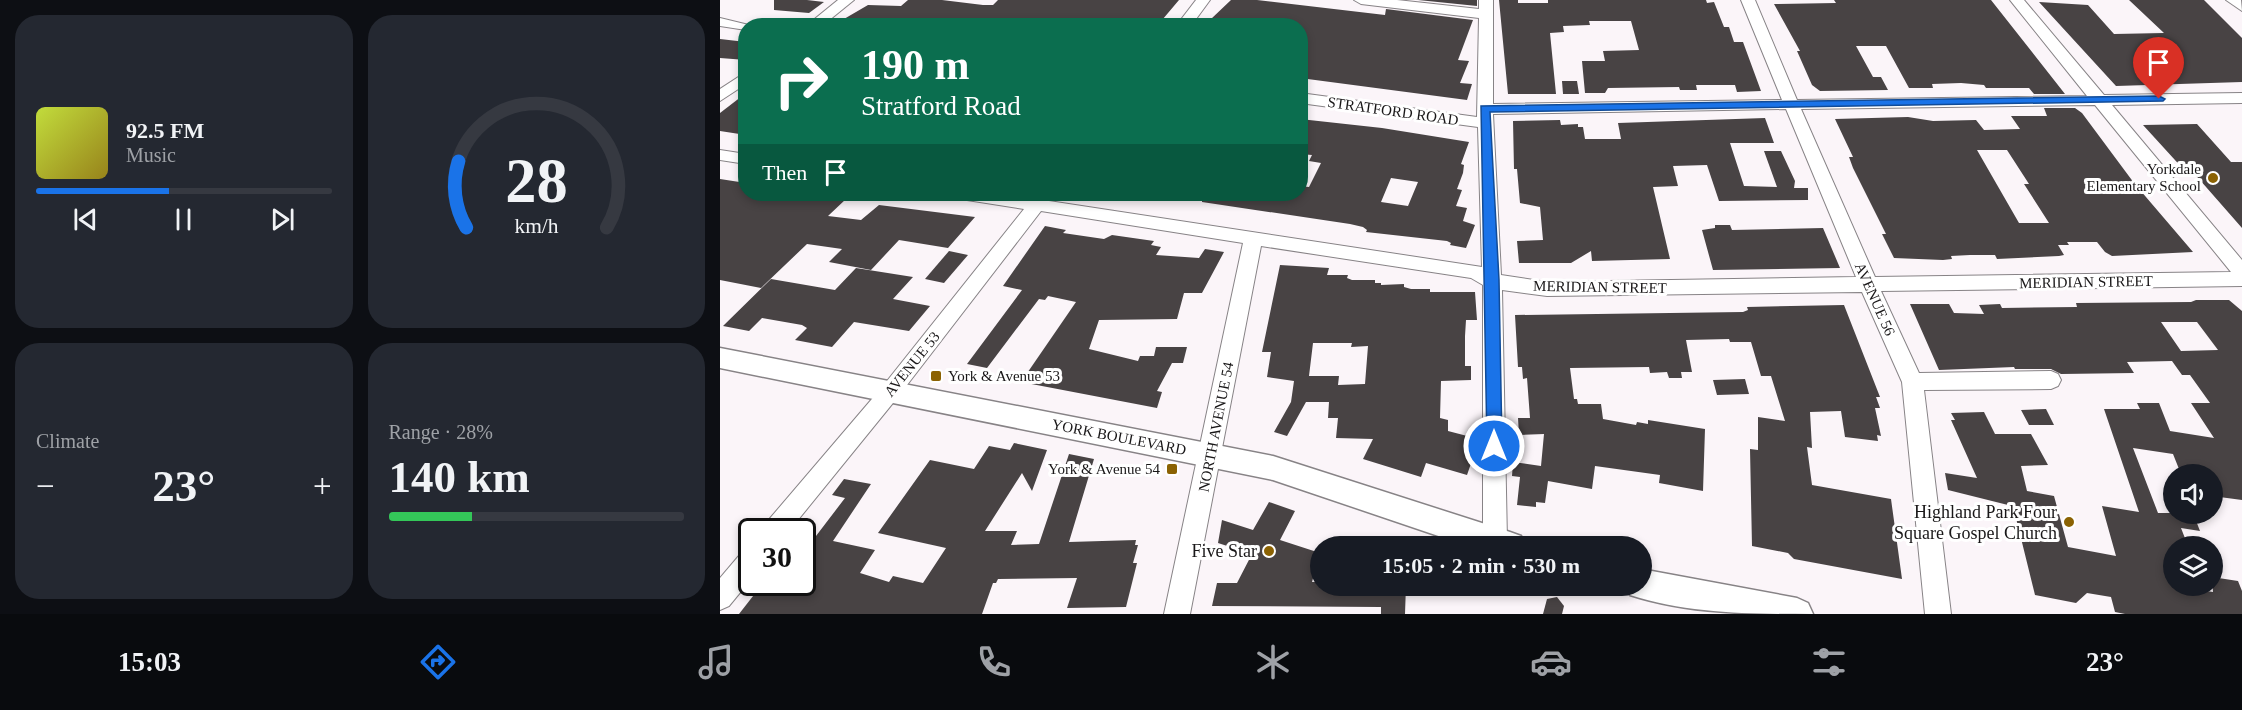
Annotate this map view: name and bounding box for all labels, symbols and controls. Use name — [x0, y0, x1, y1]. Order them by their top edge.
pin — [2133, 37, 2184, 99]
icon: right — [762, 42, 840, 120]
text: 190 m — [861, 42, 970, 88]
icon: arrive — [2142, 46, 2175, 79]
text: Stratford Road — [861, 91, 1021, 121]
street label: STRATFORD ROAD — [1326, 94, 1460, 128]
text: 92.5 FM — [126, 118, 204, 143]
text: Music — [126, 144, 176, 166]
text: 28 — [505, 147, 567, 216]
icon: arrive — [819, 156, 852, 189]
text: Then — [762, 160, 807, 185]
place label: Yorkdale Elementary School — [2086, 161, 2201, 194]
marker: Yorkdale Elementary School — [2206, 171, 2220, 185]
icon: previous — [69, 203, 102, 236]
icon: pause — [167, 203, 200, 236]
icon: next — [266, 203, 299, 236]
text: km/h — [514, 215, 559, 239]
street label: AVENUE 56 — [1852, 260, 1898, 339]
street label: MERIDIAN STREET — [2019, 273, 2153, 291]
street label: MERIDIAN STREET — [1533, 278, 1667, 296]
street label: AVENUE 53 — [881, 328, 943, 400]
street label: NORTH AVENUE 54 — [1196, 360, 1237, 493]
place label: York & Avenue 53 — [948, 368, 1060, 384]
marker: York & Avenue 53 — [929, 369, 943, 383]
position arrow — [1462, 414, 1526, 478]
street label: YORK BOULEVARD — [1050, 416, 1188, 458]
text: Range · 28% — [389, 421, 493, 443]
text: Climate — [36, 430, 99, 452]
text: 140 km — [389, 452, 530, 502]
text: 23° — [152, 461, 215, 511]
place label: York & Avenue 54 — [1048, 461, 1160, 477]
marker: York & Avenue 54 — [1165, 462, 1179, 476]
map controls — [2163, 464, 2223, 596]
button: sound — [2163, 464, 2223, 524]
text: − — [36, 468, 55, 504]
text: + — [313, 468, 332, 504]
place label: Highland Park Four Square Gospel Church — [1894, 502, 2057, 543]
marker: Highland Park Four Square Gospel Church — [2062, 515, 2076, 529]
speed limit sign: 30 — [738, 518, 816, 596]
button: layers — [2163, 536, 2223, 596]
place label: Five Star — [1192, 541, 1257, 561]
marker: Five Star — [1262, 544, 1276, 558]
text: 15:05 · 2 min · 530 m — [1382, 553, 1580, 578]
icon: directions — [417, 641, 459, 683]
icon: music — [695, 641, 737, 683]
icon: phone — [973, 641, 1015, 683]
icon: climate — [1252, 641, 1294, 683]
icon: car — [1530, 641, 1572, 683]
icon: filters — [1808, 641, 1850, 683]
text: 15:03 — [118, 647, 181, 677]
text: 23° — [2086, 647, 2124, 677]

